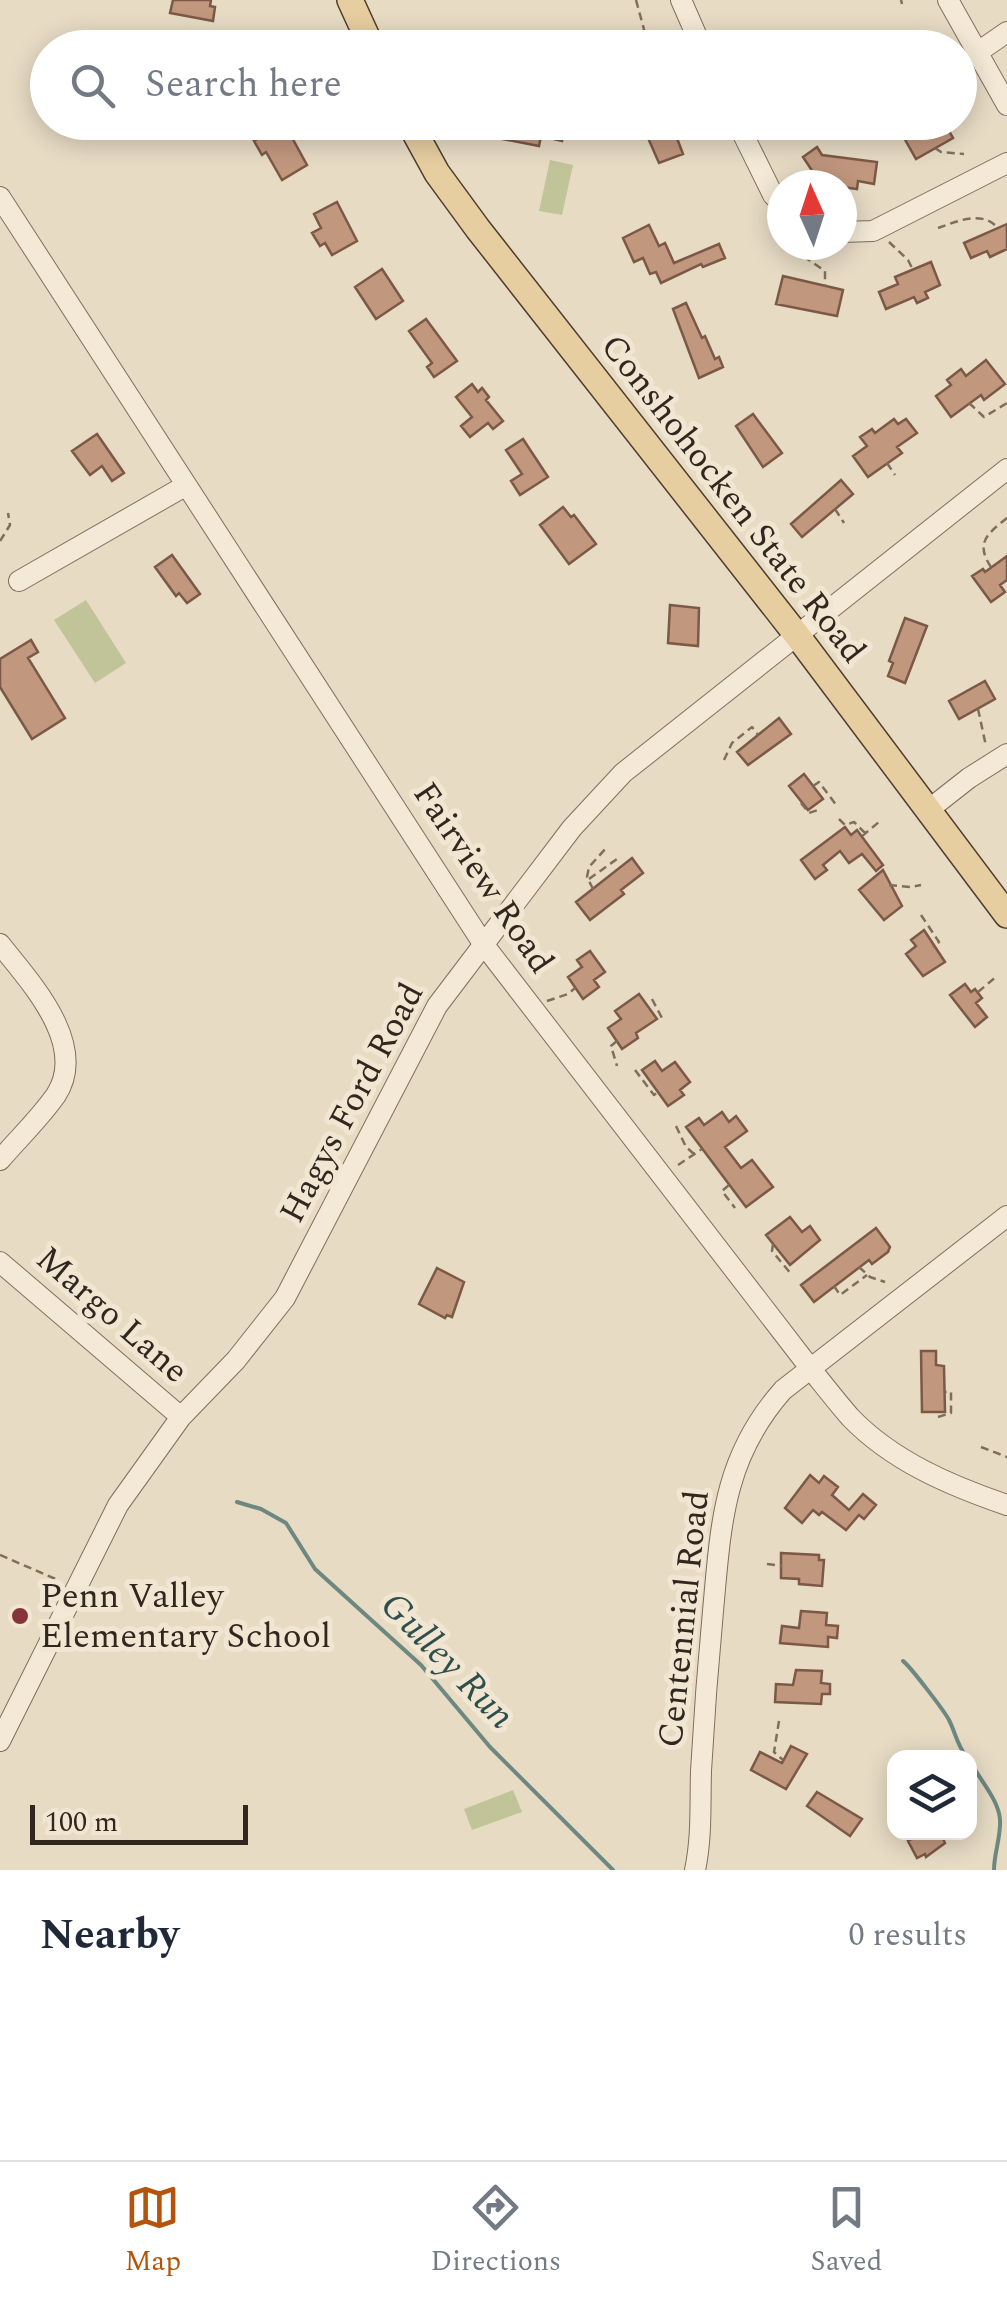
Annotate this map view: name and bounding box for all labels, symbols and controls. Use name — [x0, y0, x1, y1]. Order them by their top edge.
search box — [30, 30, 977, 140]
text: Search here — [145, 56, 342, 114]
icon: search — [65, 58, 120, 113]
north arrow — [767, 170, 857, 260]
street label: Conshohocken State Road — [587, 323, 879, 675]
street label: Fairview Road — [399, 771, 567, 985]
street label: Hagys Ford Road — [266, 973, 438, 1233]
street label: Margo Lane — [24, 1233, 200, 1397]
street label: Centennial Road — [644, 1488, 724, 1750]
place label: Penn Valley Elementary School — [40, 1570, 331, 1663]
water label: Gulley Run — [366, 1579, 528, 1743]
marker: Penn Valley Elementary School — [9, 1605, 31, 1627]
map controls — [887, 1750, 977, 1840]
button: layers — [887, 1750, 977, 1840]
scale bar — [30, 1800, 248, 1844]
text: 100 m — [45, 1801, 118, 1844]
text: Nearby — [40, 1904, 179, 1967]
text: 0 results — [848, 1911, 967, 1960]
tab: Map — [125, 2180, 181, 2283]
tab: Directions — [430, 2180, 561, 2283]
tab: Saved — [811, 2180, 882, 2283]

